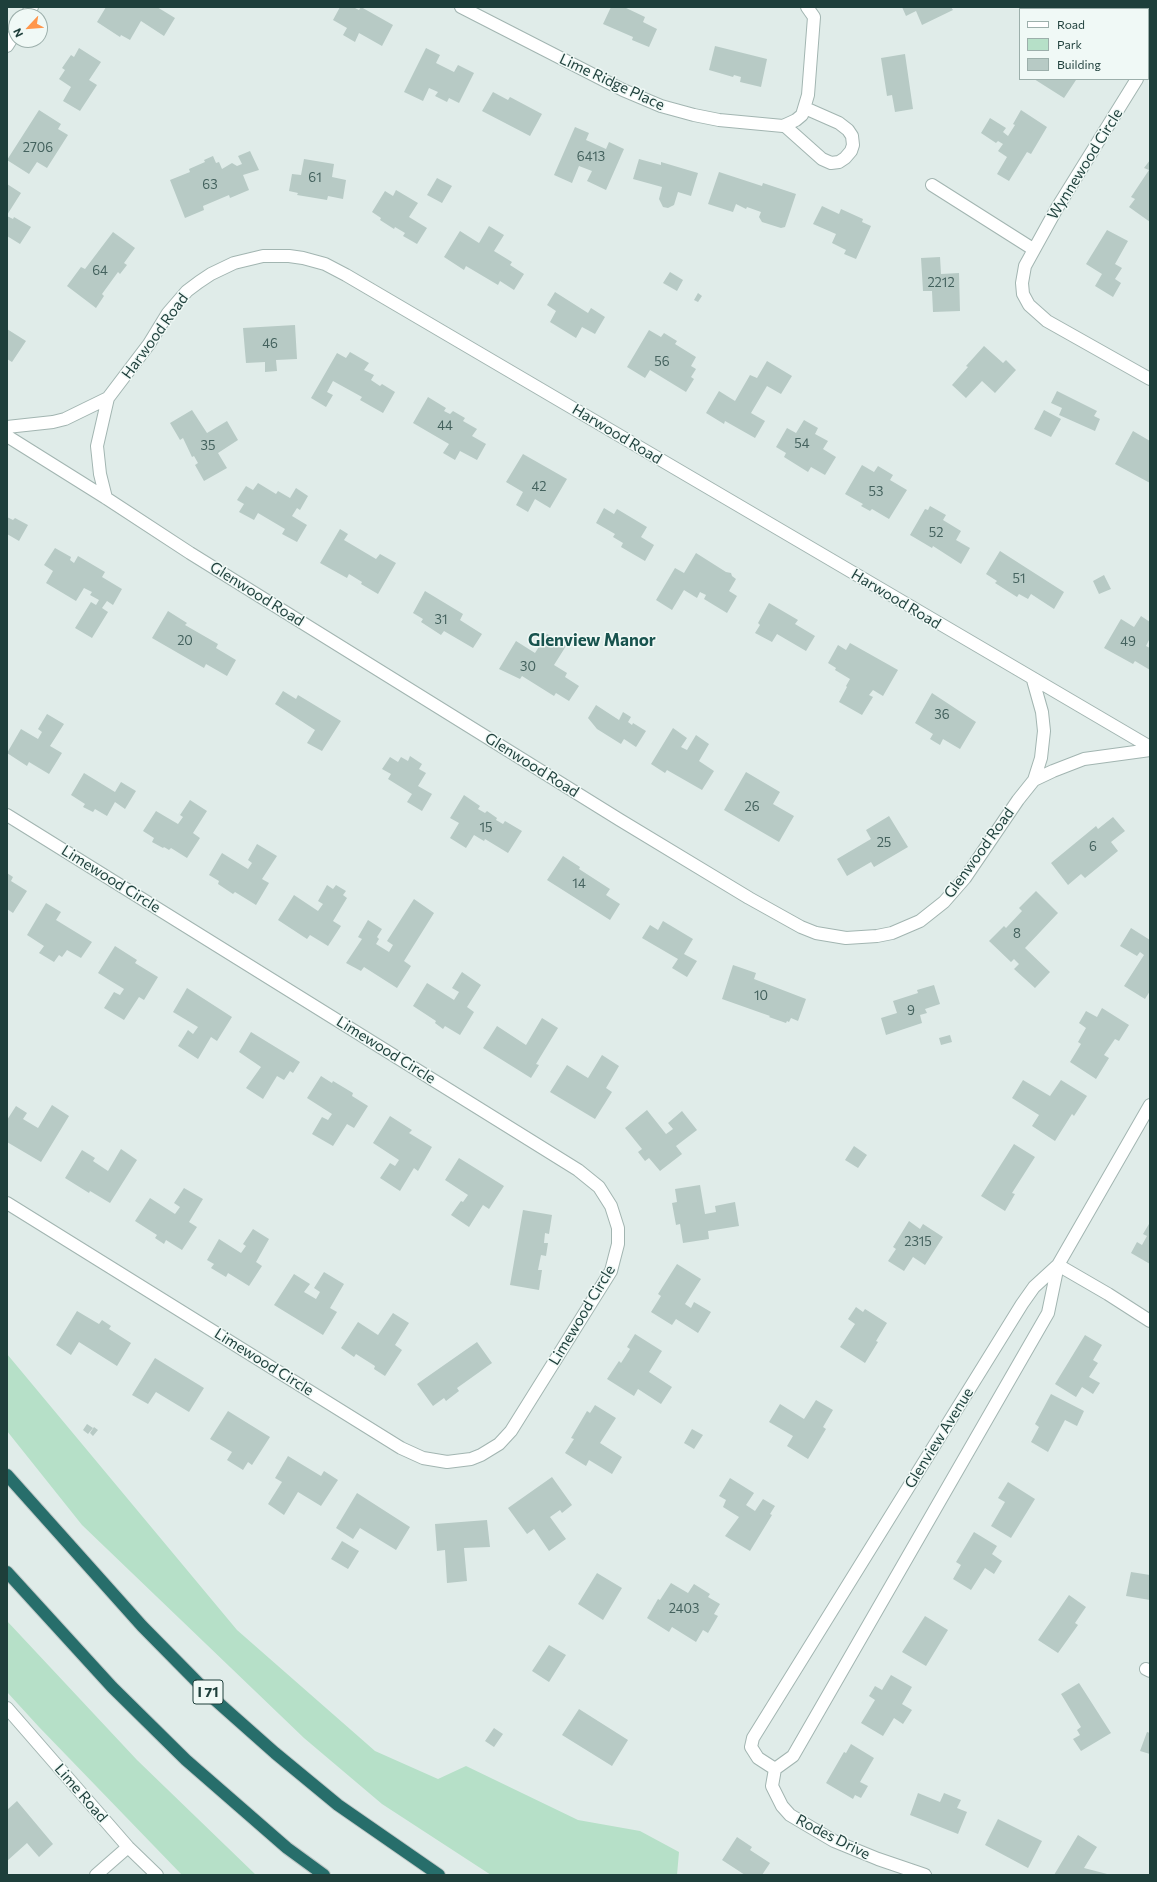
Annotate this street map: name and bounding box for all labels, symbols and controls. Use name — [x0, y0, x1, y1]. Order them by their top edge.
north arrow — [8, 8, 48, 48]
legend — [1019, 8, 1149, 80]
text: Road — [1057, 17, 1085, 31]
text: N — [10, 26, 25, 40]
text: Park — [1057, 37, 1082, 51]
street label: Lime Ridge Place — [557, 50, 667, 114]
text: Building — [1057, 57, 1101, 71]
street label: Wynnewood Circle — [1044, 105, 1126, 223]
house number: 2706 — [23, 140, 53, 156]
house number: 6413 — [577, 149, 605, 165]
house number: 61 — [308, 170, 322, 186]
house number: 63 — [202, 177, 218, 193]
house number: 64 — [92, 263, 108, 279]
house number: 2212 — [927, 275, 955, 291]
street label: Harwood Road — [118, 290, 192, 382]
house number: 46 — [262, 336, 278, 352]
house number: 56 — [654, 354, 670, 370]
street label: Harwood Road — [569, 400, 665, 468]
house number: 44 — [437, 418, 453, 434]
house number: 54 — [794, 436, 810, 452]
house number: 35 — [201, 438, 215, 454]
house number: 42 — [532, 479, 546, 495]
house number: 53 — [869, 484, 883, 500]
house number: 52 — [929, 525, 943, 541]
street label: Glenwood Road — [207, 558, 307, 630]
street label: Harwood Road — [848, 565, 944, 633]
house number: 51 — [1012, 571, 1026, 587]
house number: 31 — [435, 612, 447, 628]
district label: Glenview Manor — [528, 630, 656, 650]
house number: 20 — [177, 633, 193, 649]
house number: 49 — [1120, 634, 1136, 650]
house number: 30 — [520, 659, 536, 675]
house number: 36 — [934, 707, 950, 723]
street label: Glenwood Road — [482, 729, 582, 801]
house number: 26 — [744, 799, 760, 815]
street label: Glenwood Road — [940, 804, 1018, 902]
house number: 15 — [479, 820, 493, 836]
house number: 25 — [877, 835, 891, 851]
house number: 6 — [1089, 839, 1097, 855]
street label: Limewood Circle — [58, 841, 164, 917]
house number: 14 — [572, 876, 586, 892]
house number: 8 — [1013, 926, 1021, 942]
house number: 10 — [754, 988, 768, 1004]
house number: 9 — [907, 1003, 915, 1019]
street label: Limewood Circle — [333, 1012, 439, 1088]
house number: 2315 — [904, 1234, 932, 1250]
street label: Limewood Circle — [545, 1262, 619, 1368]
street label: Limewood Circle — [211, 1324, 317, 1400]
street label: Glenview Avenue — [901, 1384, 977, 1492]
house number: 2403 — [669, 1601, 699, 1617]
road number: I 71 — [193, 1680, 223, 1704]
street label: Lime Road — [51, 1760, 111, 1826]
street label: Rodes Drive — [793, 1811, 873, 1863]

